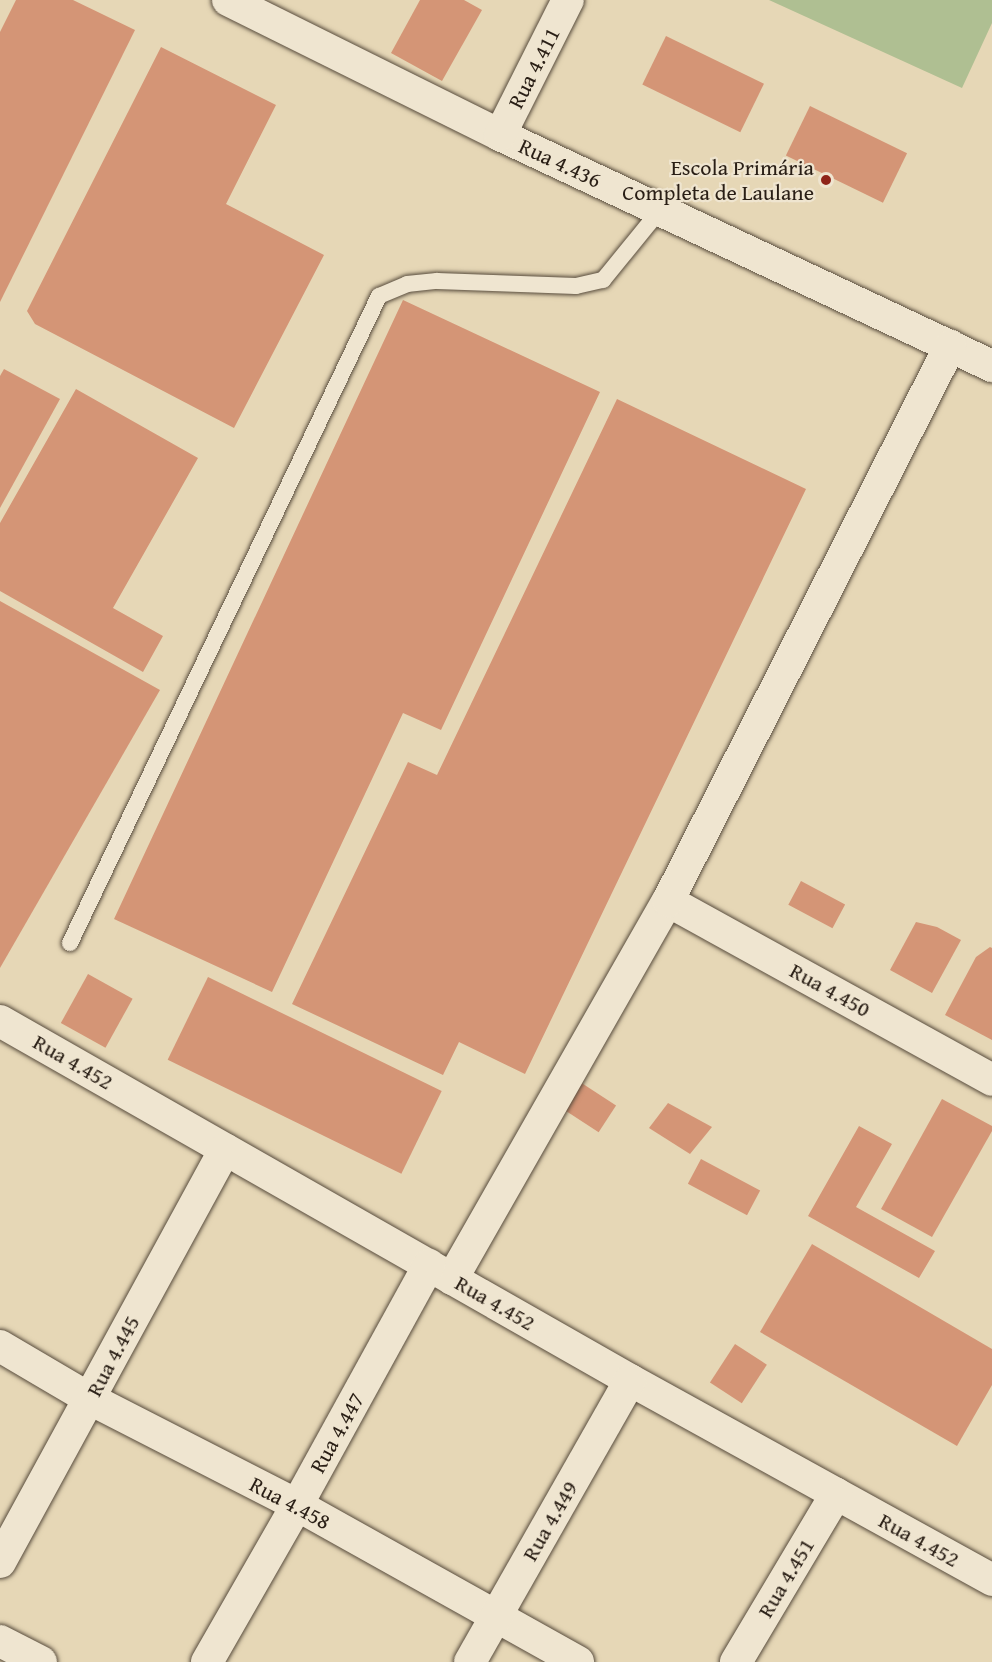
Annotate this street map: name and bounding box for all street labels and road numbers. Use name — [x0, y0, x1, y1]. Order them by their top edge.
street label: Rua 4.411 — [502, 23, 566, 113]
street label: Rua 4.436 — [515, 133, 605, 193]
street label: Rua 4.450 — [785, 957, 875, 1023]
street label: Rua 4.452 — [29, 1029, 117, 1095]
street label: Rua 4.452 — [451, 1270, 539, 1336]
street label: Rua 4.445 — [81, 1311, 145, 1401]
street label: Rua 4.447 — [304, 1388, 370, 1478]
street label: Rua 4.458 — [245, 1471, 335, 1535]
street label: Rua 4.449 — [517, 1477, 583, 1565]
street label: Rua 4.452 — [874, 1507, 964, 1573]
street label: Rua 4.451 — [752, 1534, 820, 1622]

